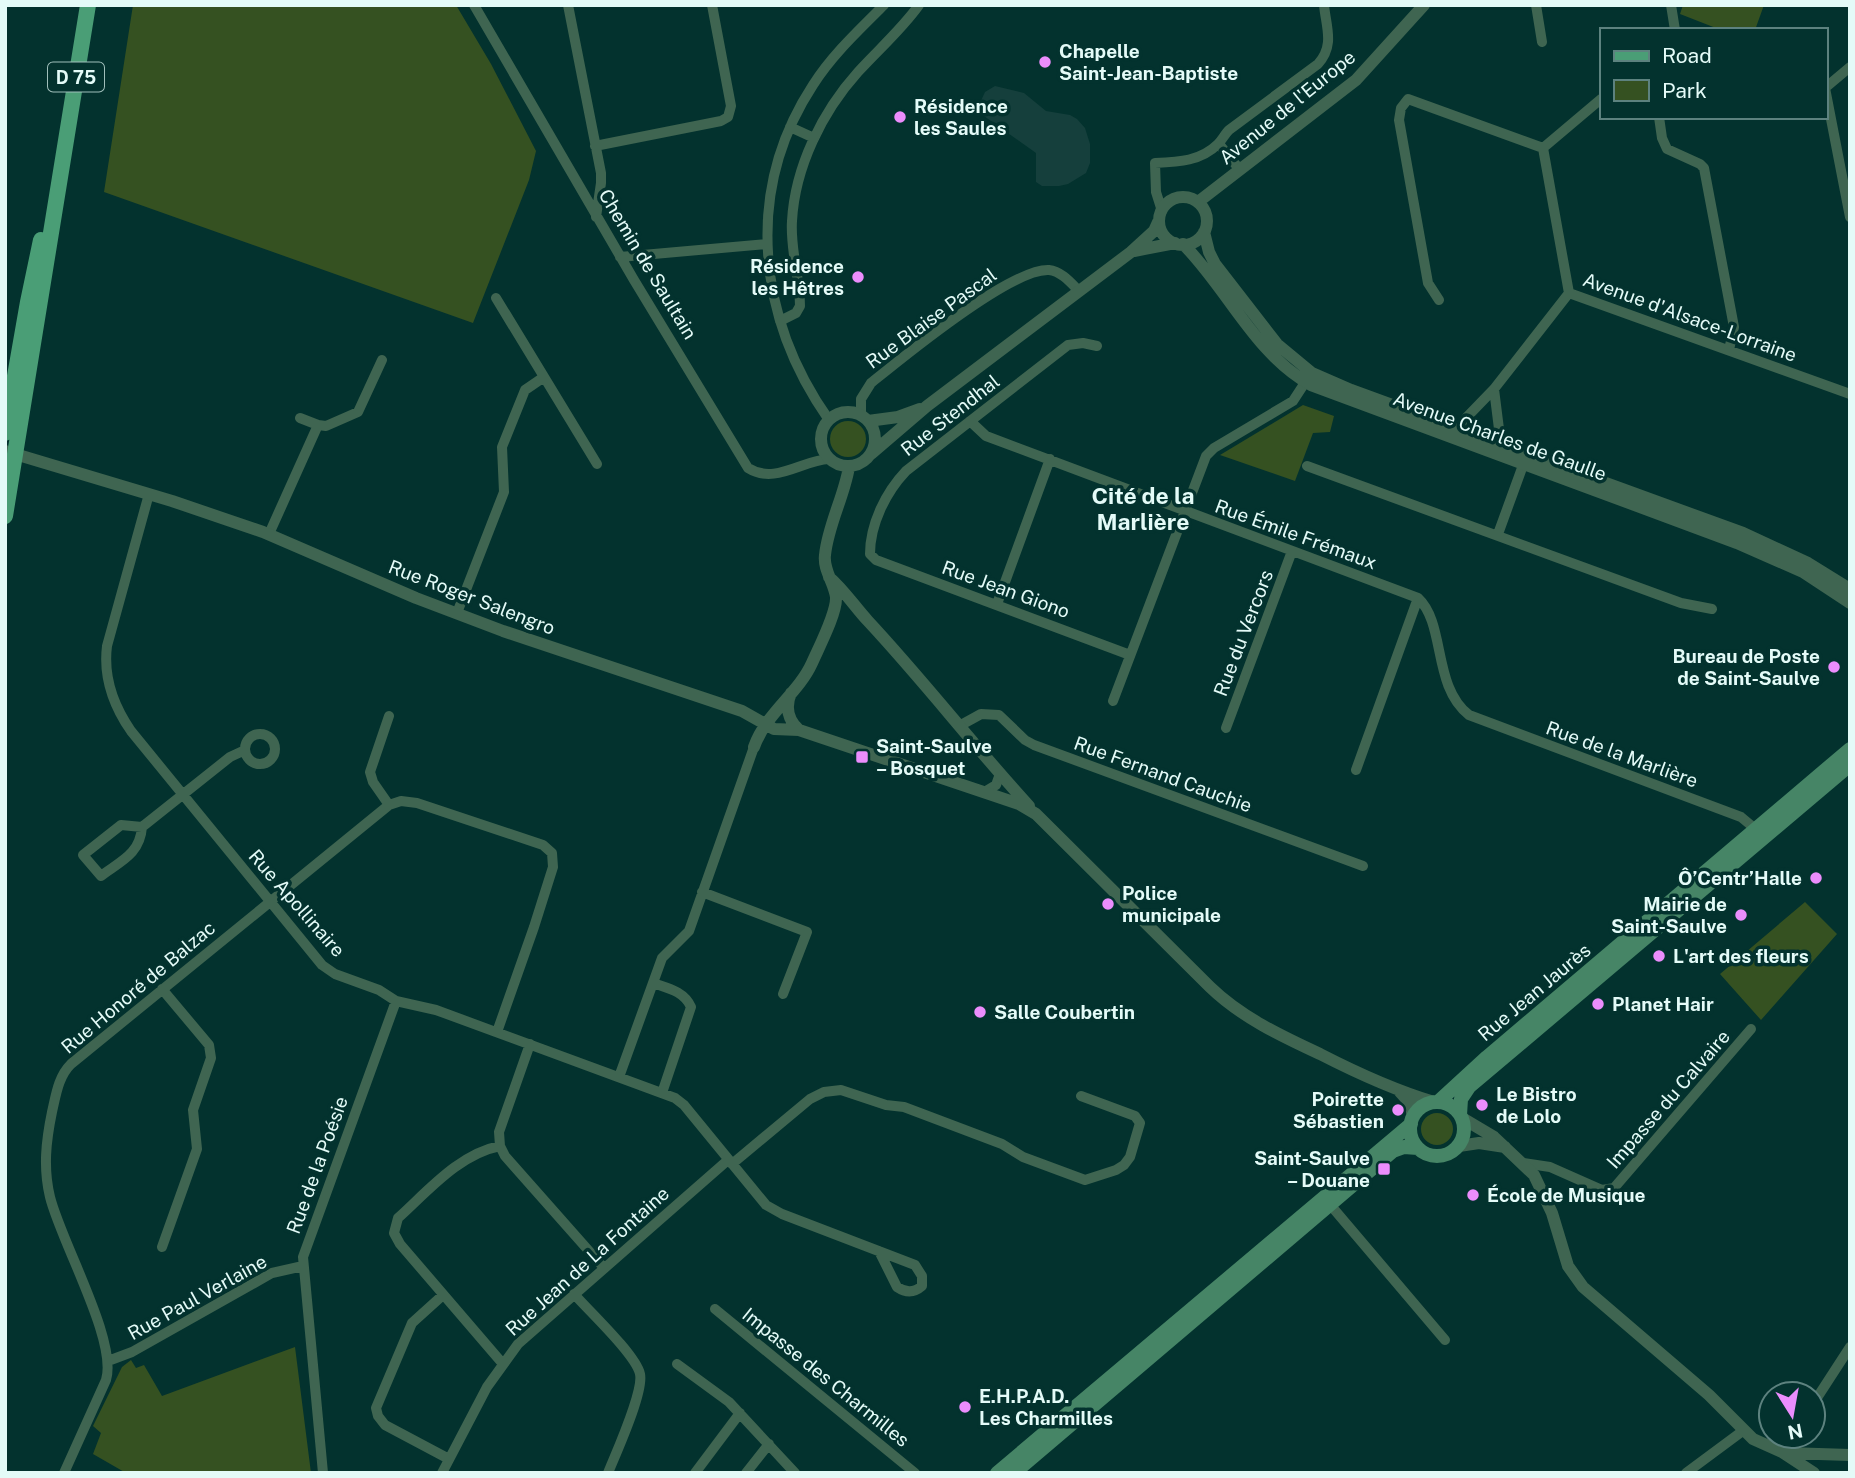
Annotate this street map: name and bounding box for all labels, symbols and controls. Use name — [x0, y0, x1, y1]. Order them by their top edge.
legend — [1600, 28, 1827, 119]
place label: Chapelle Saint-Jean-Baptiste — [1059, 40, 1238, 84]
text: Road — [1662, 43, 1712, 68]
street label: Avenue de l'Europe — [1215, 45, 1359, 169]
marker: Chapelle Saint-Jean-Baptiste — [1037, 54, 1053, 70]
road number: D 75 — [48, 62, 104, 92]
text: Park — [1662, 78, 1707, 103]
place label: Résidence les Saules — [914, 95, 1008, 139]
marker: Résidence les Saules — [892, 109, 908, 125]
street label: Chemin de Saultain — [595, 185, 701, 343]
place label: Résidence les Hêtres — [750, 255, 844, 299]
street label: Rue Blaise Pascal — [861, 263, 1001, 373]
street label: Avenue d'Alsace-Lorraine — [1580, 268, 1800, 366]
marker: Résidence les Hêtres — [850, 269, 866, 285]
street label: Rue Stendhal — [896, 370, 1004, 460]
street label: Avenue Charles de Gaulle — [1390, 387, 1610, 485]
district label: Cité de la Marlière — [1092, 482, 1194, 535]
street label: Rue Émile Frémaux — [1212, 495, 1380, 574]
street label: Rue Roger Salengro — [386, 555, 558, 639]
street label: Rue Jean Giono — [939, 556, 1073, 622]
street label: Rue du Vercors — [1209, 567, 1277, 699]
place label: Bureau de Poste de Saint-Saulve — [1672, 645, 1820, 689]
marker: Bureau de Poste de Saint-Saulve — [1826, 659, 1842, 675]
street label: Rue de la Marlière — [1543, 716, 1701, 792]
street label: Rue Fernand Cauchie — [1071, 732, 1255, 816]
place label: Saint-Saulve – Bosquet — [876, 735, 992, 779]
marker: Saint-Saulve – Bosquet — [854, 749, 870, 765]
street label: Rue Apollinaire — [244, 845, 350, 961]
place label: Ô’Centr’Halle — [1678, 867, 1802, 889]
marker: Ô’Centr’Halle — [1808, 870, 1824, 886]
place label: Police municipale — [1122, 882, 1221, 926]
place label: Mairie de Saint-Saulve — [1611, 893, 1727, 937]
marker: Police municipale — [1100, 896, 1116, 912]
marker: Mairie de Saint-Saulve — [1733, 907, 1749, 923]
street label: Rue Honoré de Balzac — [57, 916, 219, 1058]
street label: Rue Jean Jaurès — [1473, 939, 1595, 1045]
place label: L'art des fleurs — [1673, 945, 1809, 967]
marker: L'art des fleurs — [1651, 948, 1667, 964]
place label: Planet Hair — [1612, 993, 1714, 1015]
marker: Planet Hair — [1590, 996, 1606, 1012]
place label: Salle Coubertin — [994, 1001, 1135, 1023]
marker: Salle Coubertin — [972, 1004, 988, 1020]
street label: Impasse du Calvaire — [1602, 1025, 1734, 1173]
place label: Le Bistro de Lolo — [1496, 1083, 1577, 1127]
place label: Poirette Sébastien — [1293, 1088, 1384, 1132]
street label: Rue de la Poésie — [282, 1093, 352, 1237]
marker: Le Bistro de Lolo — [1474, 1097, 1490, 1113]
marker: Poirette Sébastien — [1390, 1102, 1406, 1118]
place label: Saint-Saulve – Douane — [1254, 1147, 1370, 1191]
marker: Saint-Saulve – Douane — [1376, 1161, 1392, 1177]
street label: Rue Jean de La Fontaine — [501, 1182, 673, 1340]
place label: École de Musique — [1487, 1184, 1645, 1206]
marker: École de Musique — [1465, 1187, 1481, 1203]
street label: Rue Paul Verlaine — [124, 1250, 270, 1344]
street label: Impasse des Charmilles — [738, 1303, 914, 1451]
north arrow — [1757, 1380, 1827, 1450]
place label: E.H.P.A.D. Les Charmilles — [979, 1385, 1113, 1429]
marker: E.H.P.A.D. Les Charmilles — [957, 1399, 973, 1415]
text: N — [1786, 1419, 1805, 1444]

